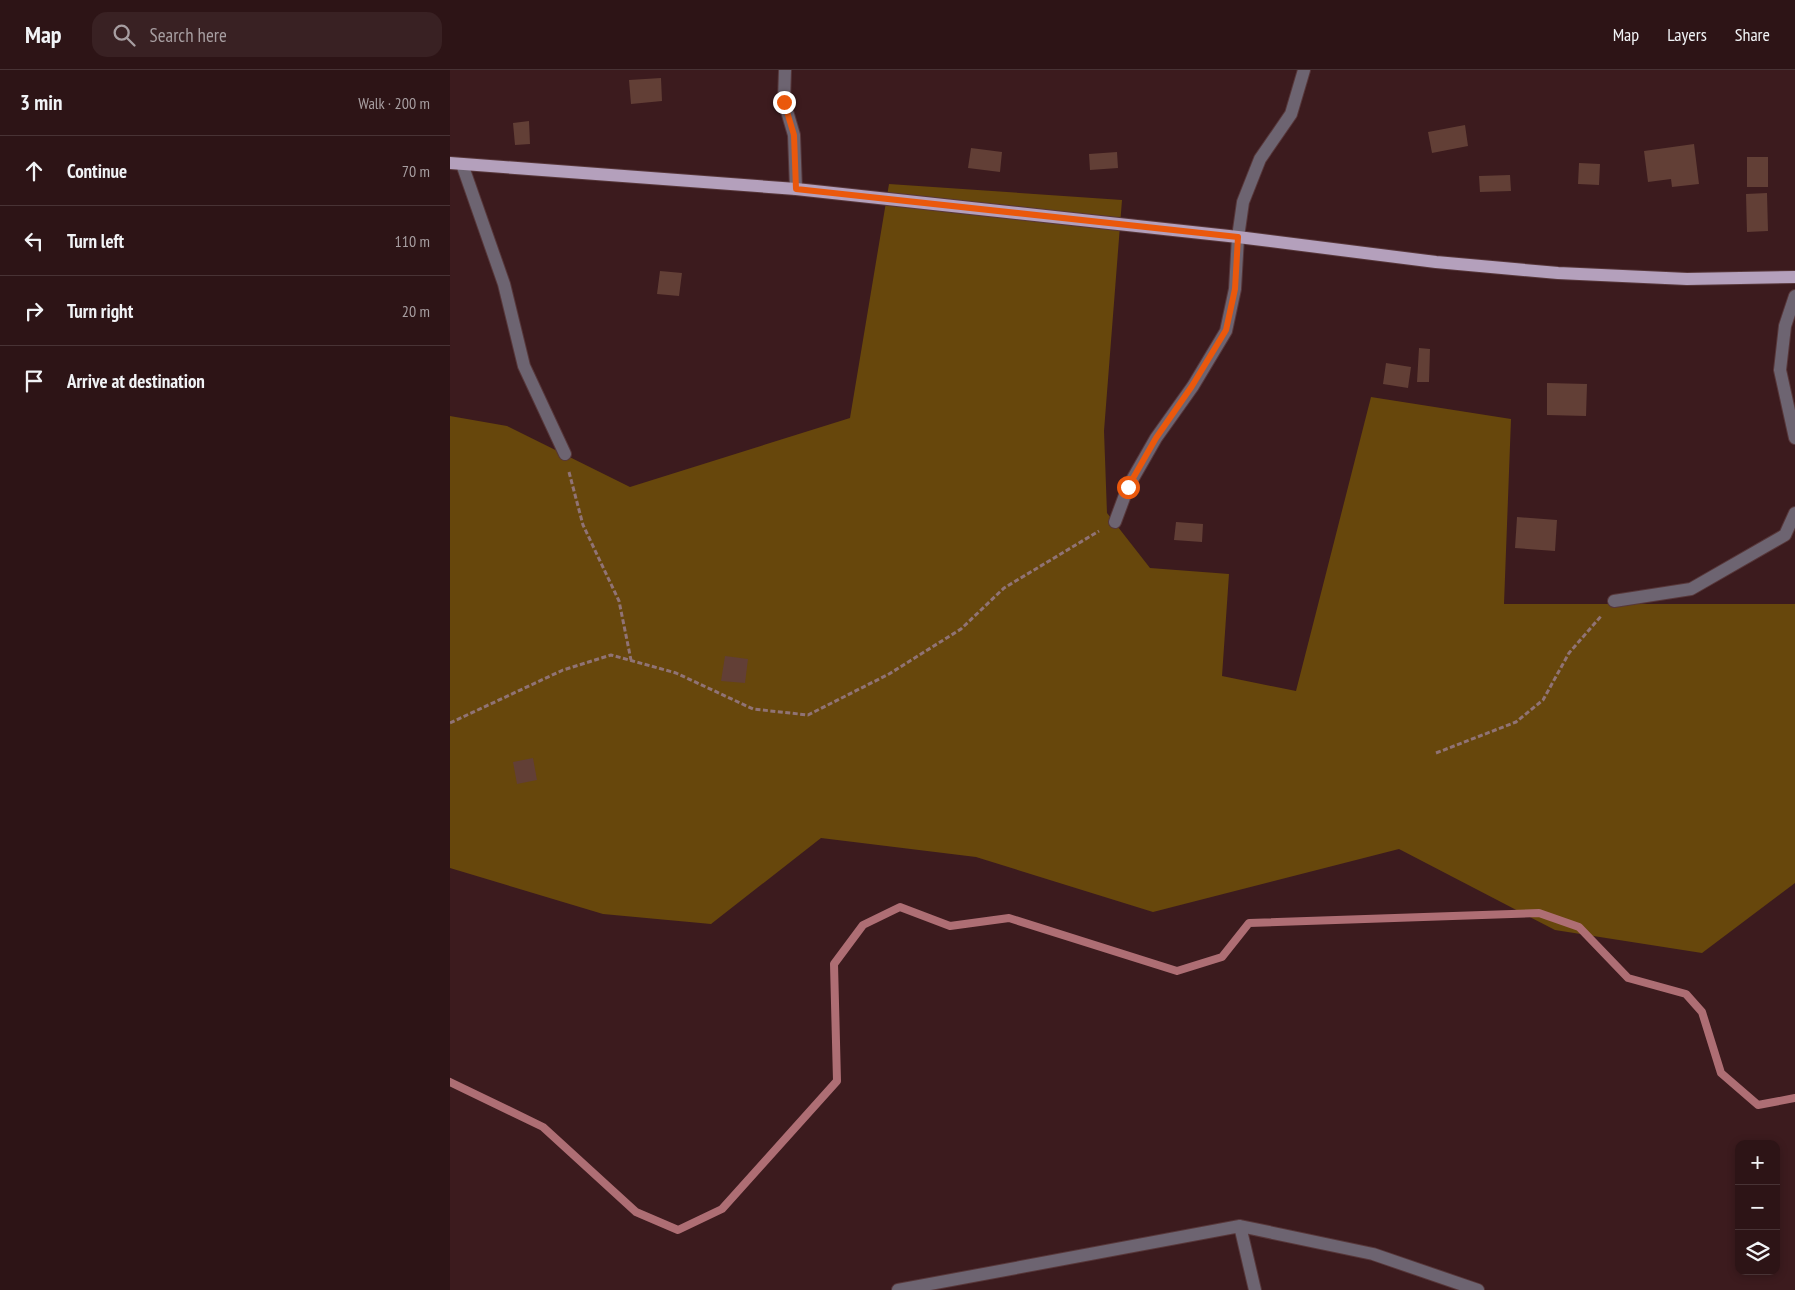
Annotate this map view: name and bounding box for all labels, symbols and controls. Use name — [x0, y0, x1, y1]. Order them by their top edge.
search box — [92, 12, 442, 57]
text: Map — [25, 19, 62, 50]
icon: search — [110, 21, 138, 49]
text: Search here — [150, 23, 227, 47]
text: Map — [1613, 23, 1639, 46]
text: Layers — [1667, 23, 1707, 46]
text: Share — [1735, 23, 1770, 46]
text: 3 min — [20, 89, 62, 116]
route end — [773, 91, 796, 114]
text: Walk · 200 m — [358, 93, 430, 113]
icon: ahead — [20, 157, 48, 185]
text: Continue — [67, 159, 127, 183]
text: 70 m — [402, 161, 430, 181]
icon: left — [20, 227, 48, 255]
text: Turn left — [67, 229, 124, 253]
text: 110 m — [395, 231, 430, 251]
icon: right — [20, 297, 48, 325]
text: Turn right — [67, 299, 133, 323]
text: 20 m — [402, 301, 430, 321]
icon: arrive — [20, 367, 48, 395]
text: Arrive at destination — [67, 369, 205, 393]
route start — [1117, 476, 1140, 499]
map controls — [1735, 1140, 1780, 1275]
button: + — [1735, 1140, 1780, 1185]
button: − — [1735, 1185, 1780, 1230]
button: layers — [1735, 1230, 1780, 1275]

